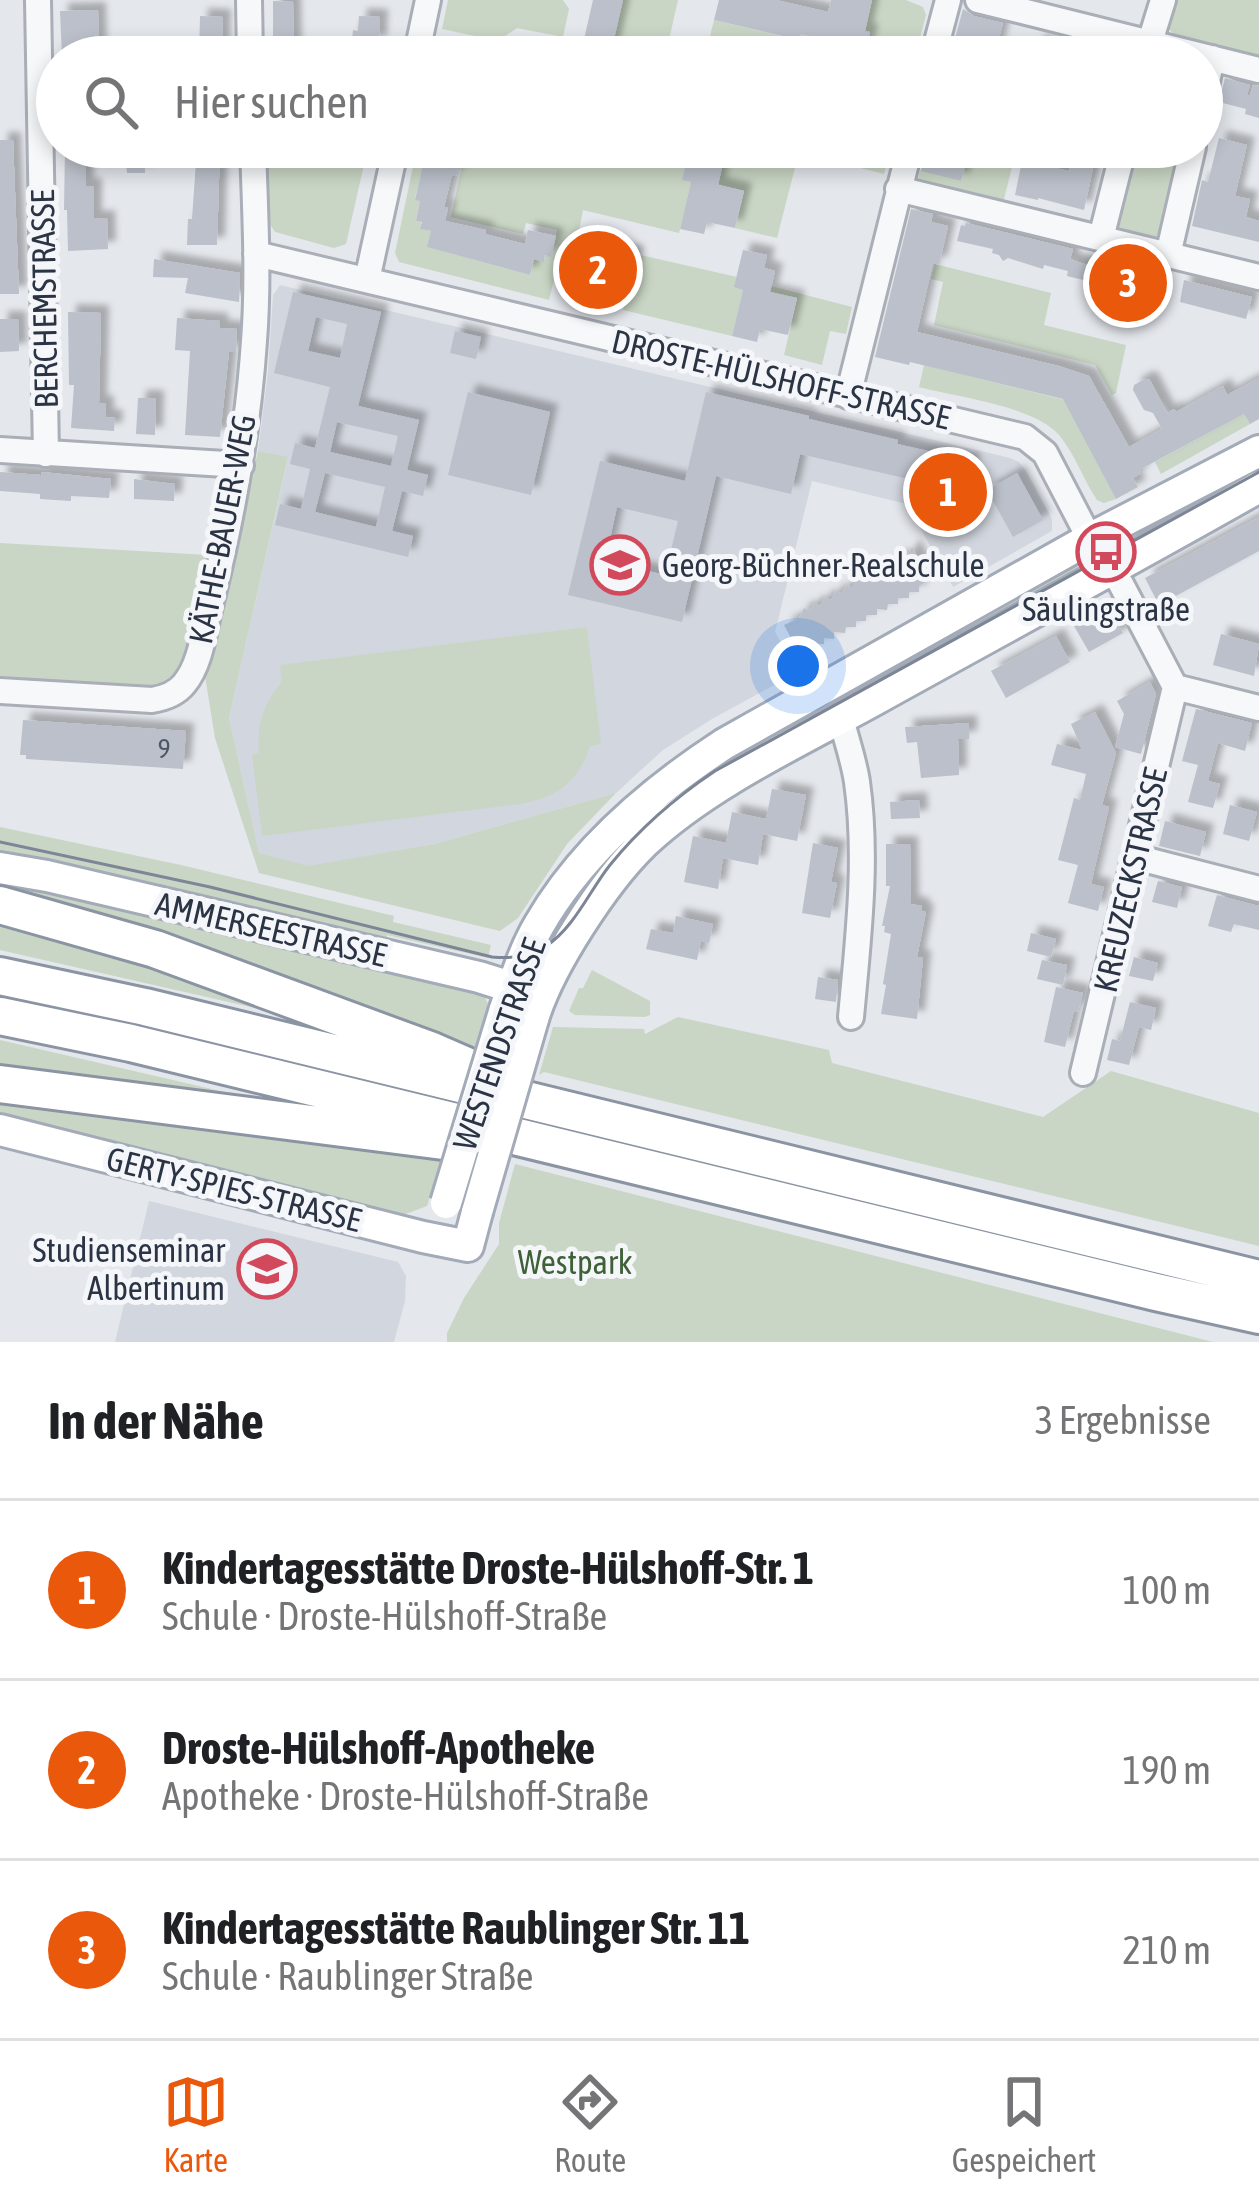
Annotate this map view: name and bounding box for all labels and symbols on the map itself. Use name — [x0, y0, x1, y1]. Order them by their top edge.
street label: BERCHEMSTRASSE — [23, 189, 65, 409]
pin: 2 — [559, 225, 637, 315]
pin: 3 — [1089, 238, 1167, 328]
street label: DROSTE-HÜLSHOFF-STRASSE — [608, 322, 954, 436]
street label: KÄTHE-BAUER-WEG — [181, 411, 263, 647]
pin: 1 — [909, 447, 987, 537]
bus stop icon: Säulingstraße — [1075, 521, 1137, 583]
school or university icon: Georg-Büchner-Realschule — [589, 534, 651, 596]
place label: Georg-Büchner-Realschule — [662, 546, 985, 584]
place label: Säulingstraße — [1022, 590, 1190, 628]
your location — [768, 636, 828, 696]
house number: 9 — [158, 733, 170, 764]
street label: KREUZECKSTRASSE — [1086, 764, 1174, 996]
street label: AMMERSEESTRASSE — [152, 884, 390, 974]
street label: WESTENDSTRASSE — [445, 933, 553, 1155]
street label: GERTY-SPIES-STRASSE — [103, 1139, 365, 1239]
place label: Studienseminar Albertinum — [32, 1231, 226, 1307]
school or university icon: Studienseminar Albertinum — [236, 1238, 298, 1300]
park label: Westpark — [518, 1243, 632, 1281]

